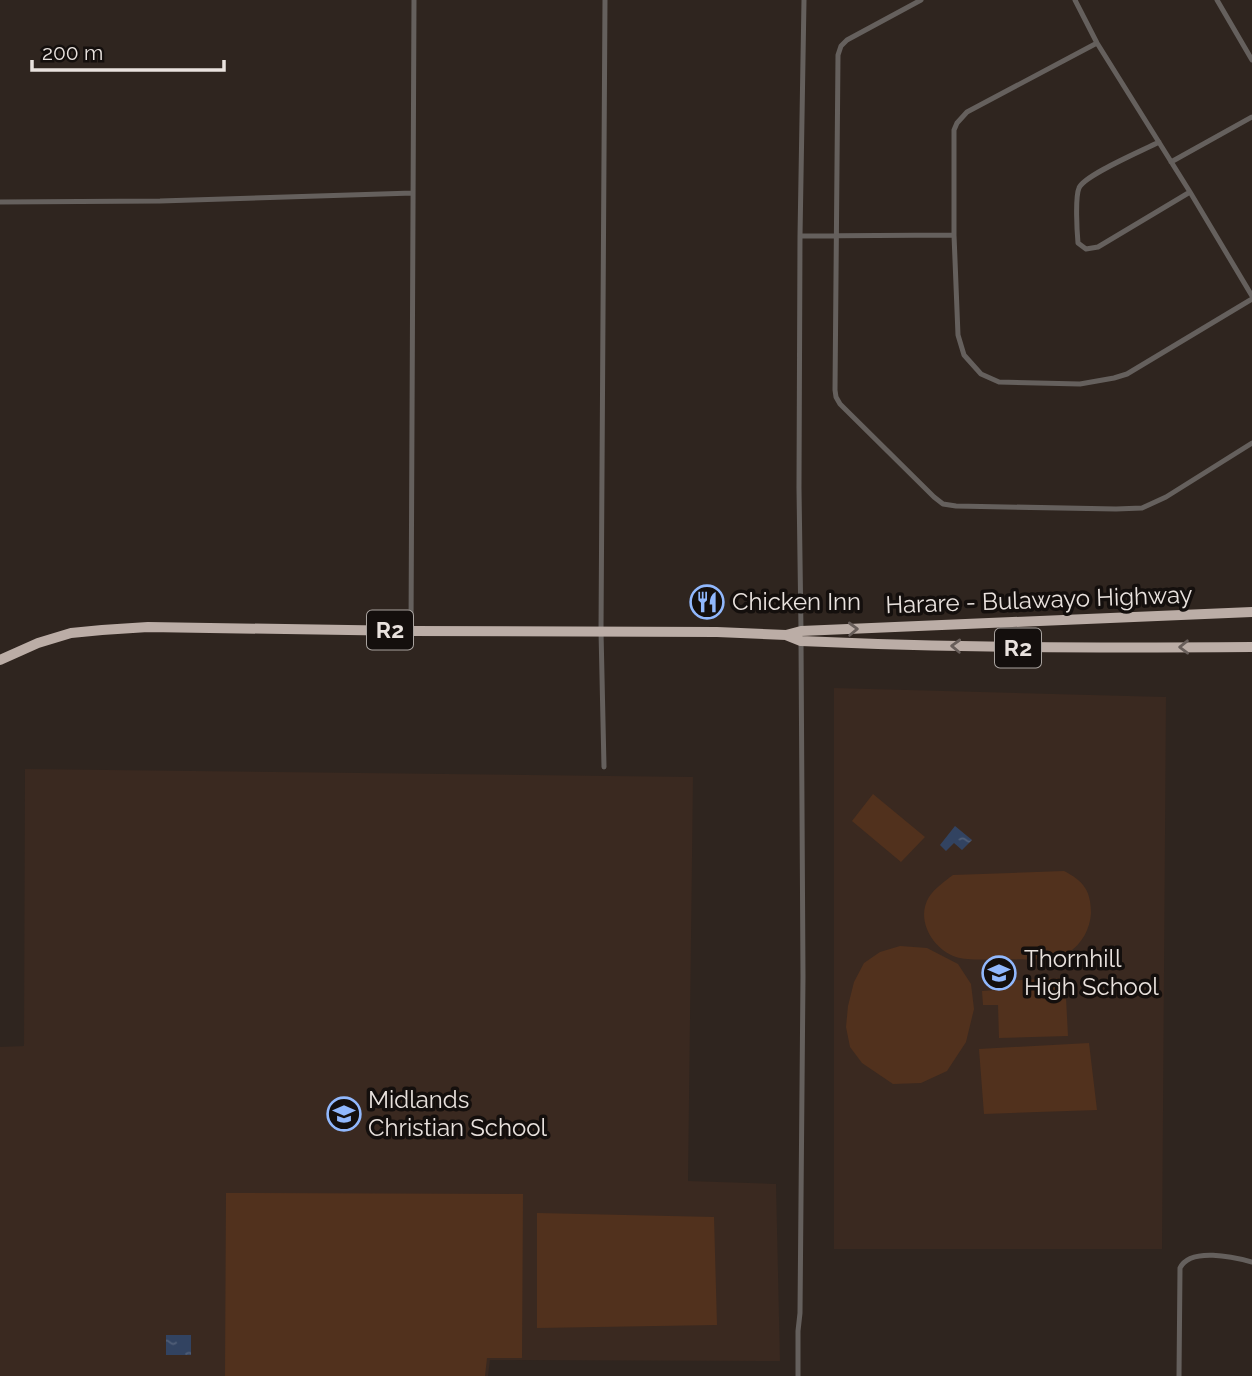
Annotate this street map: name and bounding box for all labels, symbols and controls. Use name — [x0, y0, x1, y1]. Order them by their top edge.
scale bar — [32, 28, 224, 72]
text: 200 m — [42, 40, 103, 65]
street label: Harare - Bulawayo Highway — [885, 580, 1193, 619]
restaurant icon: Chicken Inn — [688, 583, 726, 621]
place label: Chicken Inn — [732, 587, 861, 616]
road number: R2 — [367, 610, 413, 650]
one-way arrow — [848, 621, 859, 636]
road number: R2 — [995, 628, 1041, 668]
one-way arrow — [951, 639, 962, 654]
one-way arrow — [1178, 639, 1189, 655]
place label: Thornhill High School — [1024, 944, 1159, 1001]
school or university icon: Thornhill High School — [980, 954, 1018, 992]
place label: Midlands Christian School — [368, 1085, 547, 1142]
school or university icon: Midlands Christian School — [325, 1095, 363, 1133]

